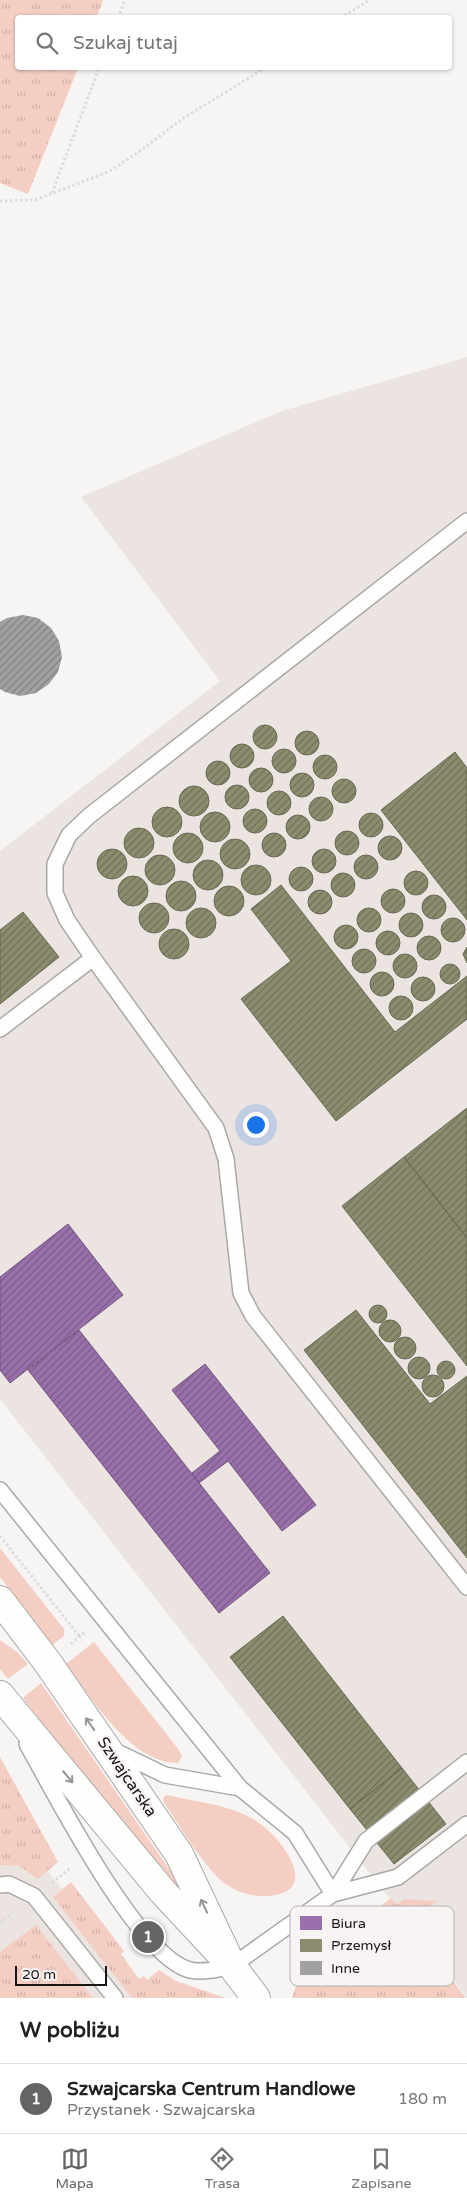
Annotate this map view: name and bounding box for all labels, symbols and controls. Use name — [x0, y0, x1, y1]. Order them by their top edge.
search box — [15, 15, 452, 70]
icon: search — [33, 29, 61, 57]
text: Szukaj tutaj — [73, 32, 178, 54]
your location — [243, 1112, 269, 1138]
one-way arrow — [85, 1718, 96, 1731]
street label: Szwajcarska — [93, 1733, 161, 1821]
one-way arrow — [62, 1771, 74, 1784]
one-way arrow — [198, 1899, 208, 1914]
legend — [290, 1906, 454, 1986]
text: Biura — [331, 1915, 366, 1932]
pin: 1 — [132, 1918, 164, 1956]
text: Przemysł — [331, 1937, 392, 1954]
text: Inne — [331, 1960, 360, 1977]
scale bar — [15, 1963, 108, 1986]
text: 20 m — [22, 1966, 56, 1983]
text: W pobliżu — [20, 2018, 120, 2043]
text: Szwajcarska Centrum Handlowe — [67, 2078, 355, 2100]
text: 1 — [31, 2089, 41, 2109]
text: 180 m — [398, 2089, 447, 2109]
text: Przystanek · Szwajcarska — [67, 2100, 255, 2120]
tab: Mapa — [56, 2145, 94, 2192]
tab: Trasa — [205, 2145, 240, 2192]
tab: Zapisane — [351, 2145, 411, 2192]

